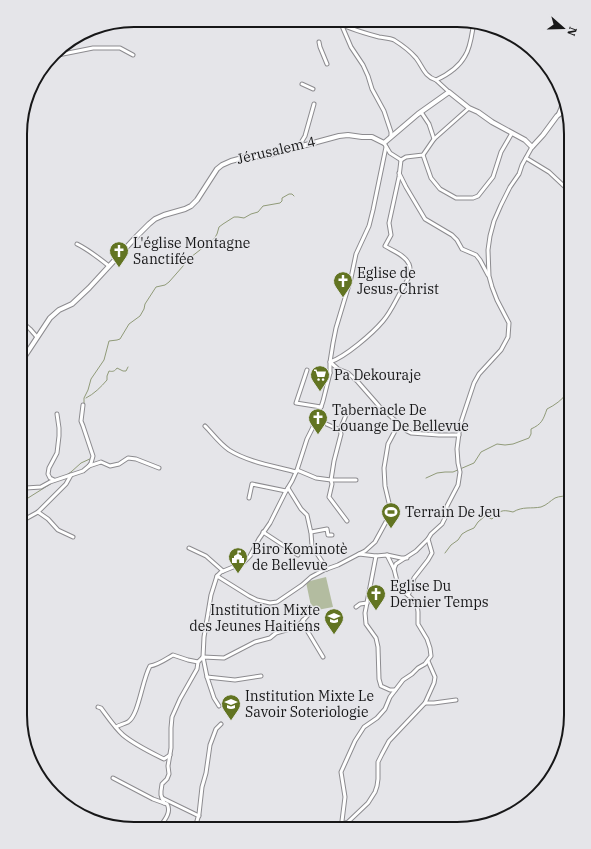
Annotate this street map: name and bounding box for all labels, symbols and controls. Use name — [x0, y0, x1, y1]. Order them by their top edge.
north arrow — [543, 8, 583, 48]
text: N — [564, 25, 580, 38]
street label: Jérusalem 4 — [235, 132, 317, 168]
place label: L'église Montagne Sanctifée — [133, 234, 250, 268]
church icon: L'église Montagne Sanctifée — [108, 240, 130, 268]
place label: Eglise de Jesus-Christ — [357, 264, 439, 298]
church icon: Eglise de Jesus-Christ — [332, 270, 354, 298]
supermarket icon: Pa Dekouraje — [309, 364, 331, 392]
place label: Pa Dekouraje — [334, 366, 421, 384]
place label: Tabernacle De Louange De Bellevue — [332, 401, 469, 435]
church icon: Tabernacle De Louange De Bellevue — [307, 407, 329, 435]
sports icon: Terrain De Jeu — [380, 501, 402, 529]
place label: Terrain De Jeu — [405, 503, 501, 521]
place label: Biro Kominotè de Bellevue — [252, 540, 348, 574]
public building icon: Biro Kominotè de Bellevue — [227, 546, 249, 574]
place label: Eglise Du Dernier Temps — [390, 577, 489, 611]
church icon: Eglise Du Dernier Temps — [365, 583, 387, 611]
place label: Institution Mixte des Jeunes Haitiens — [189, 601, 320, 635]
school or university icon: Institution Mixte des Jeunes Haitiens — [323, 607, 345, 635]
place label: Institution Mixte Le Savoir Soteriologie — [245, 687, 374, 721]
school or university icon: Institution Mixte Le Savoir Soteriologie — [220, 693, 242, 721]

